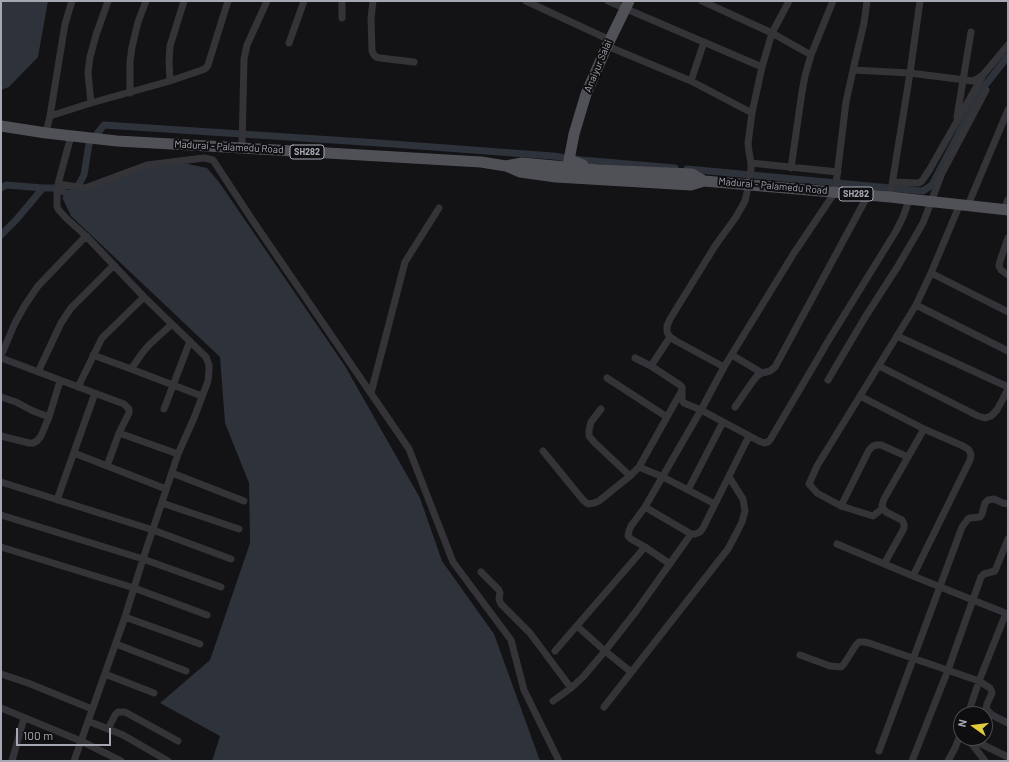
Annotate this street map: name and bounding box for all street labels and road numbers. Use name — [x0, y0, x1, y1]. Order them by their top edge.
street label: Anaiyur Salai — [582, 38, 614, 94]
street label: Madurai - Palamedu Road — [174, 138, 284, 156]
road number: SH282 — [290, 145, 324, 159]
street label: Madurai - Palamedu Road — [718, 175, 828, 197]
road number: SH282 — [839, 187, 873, 201]

